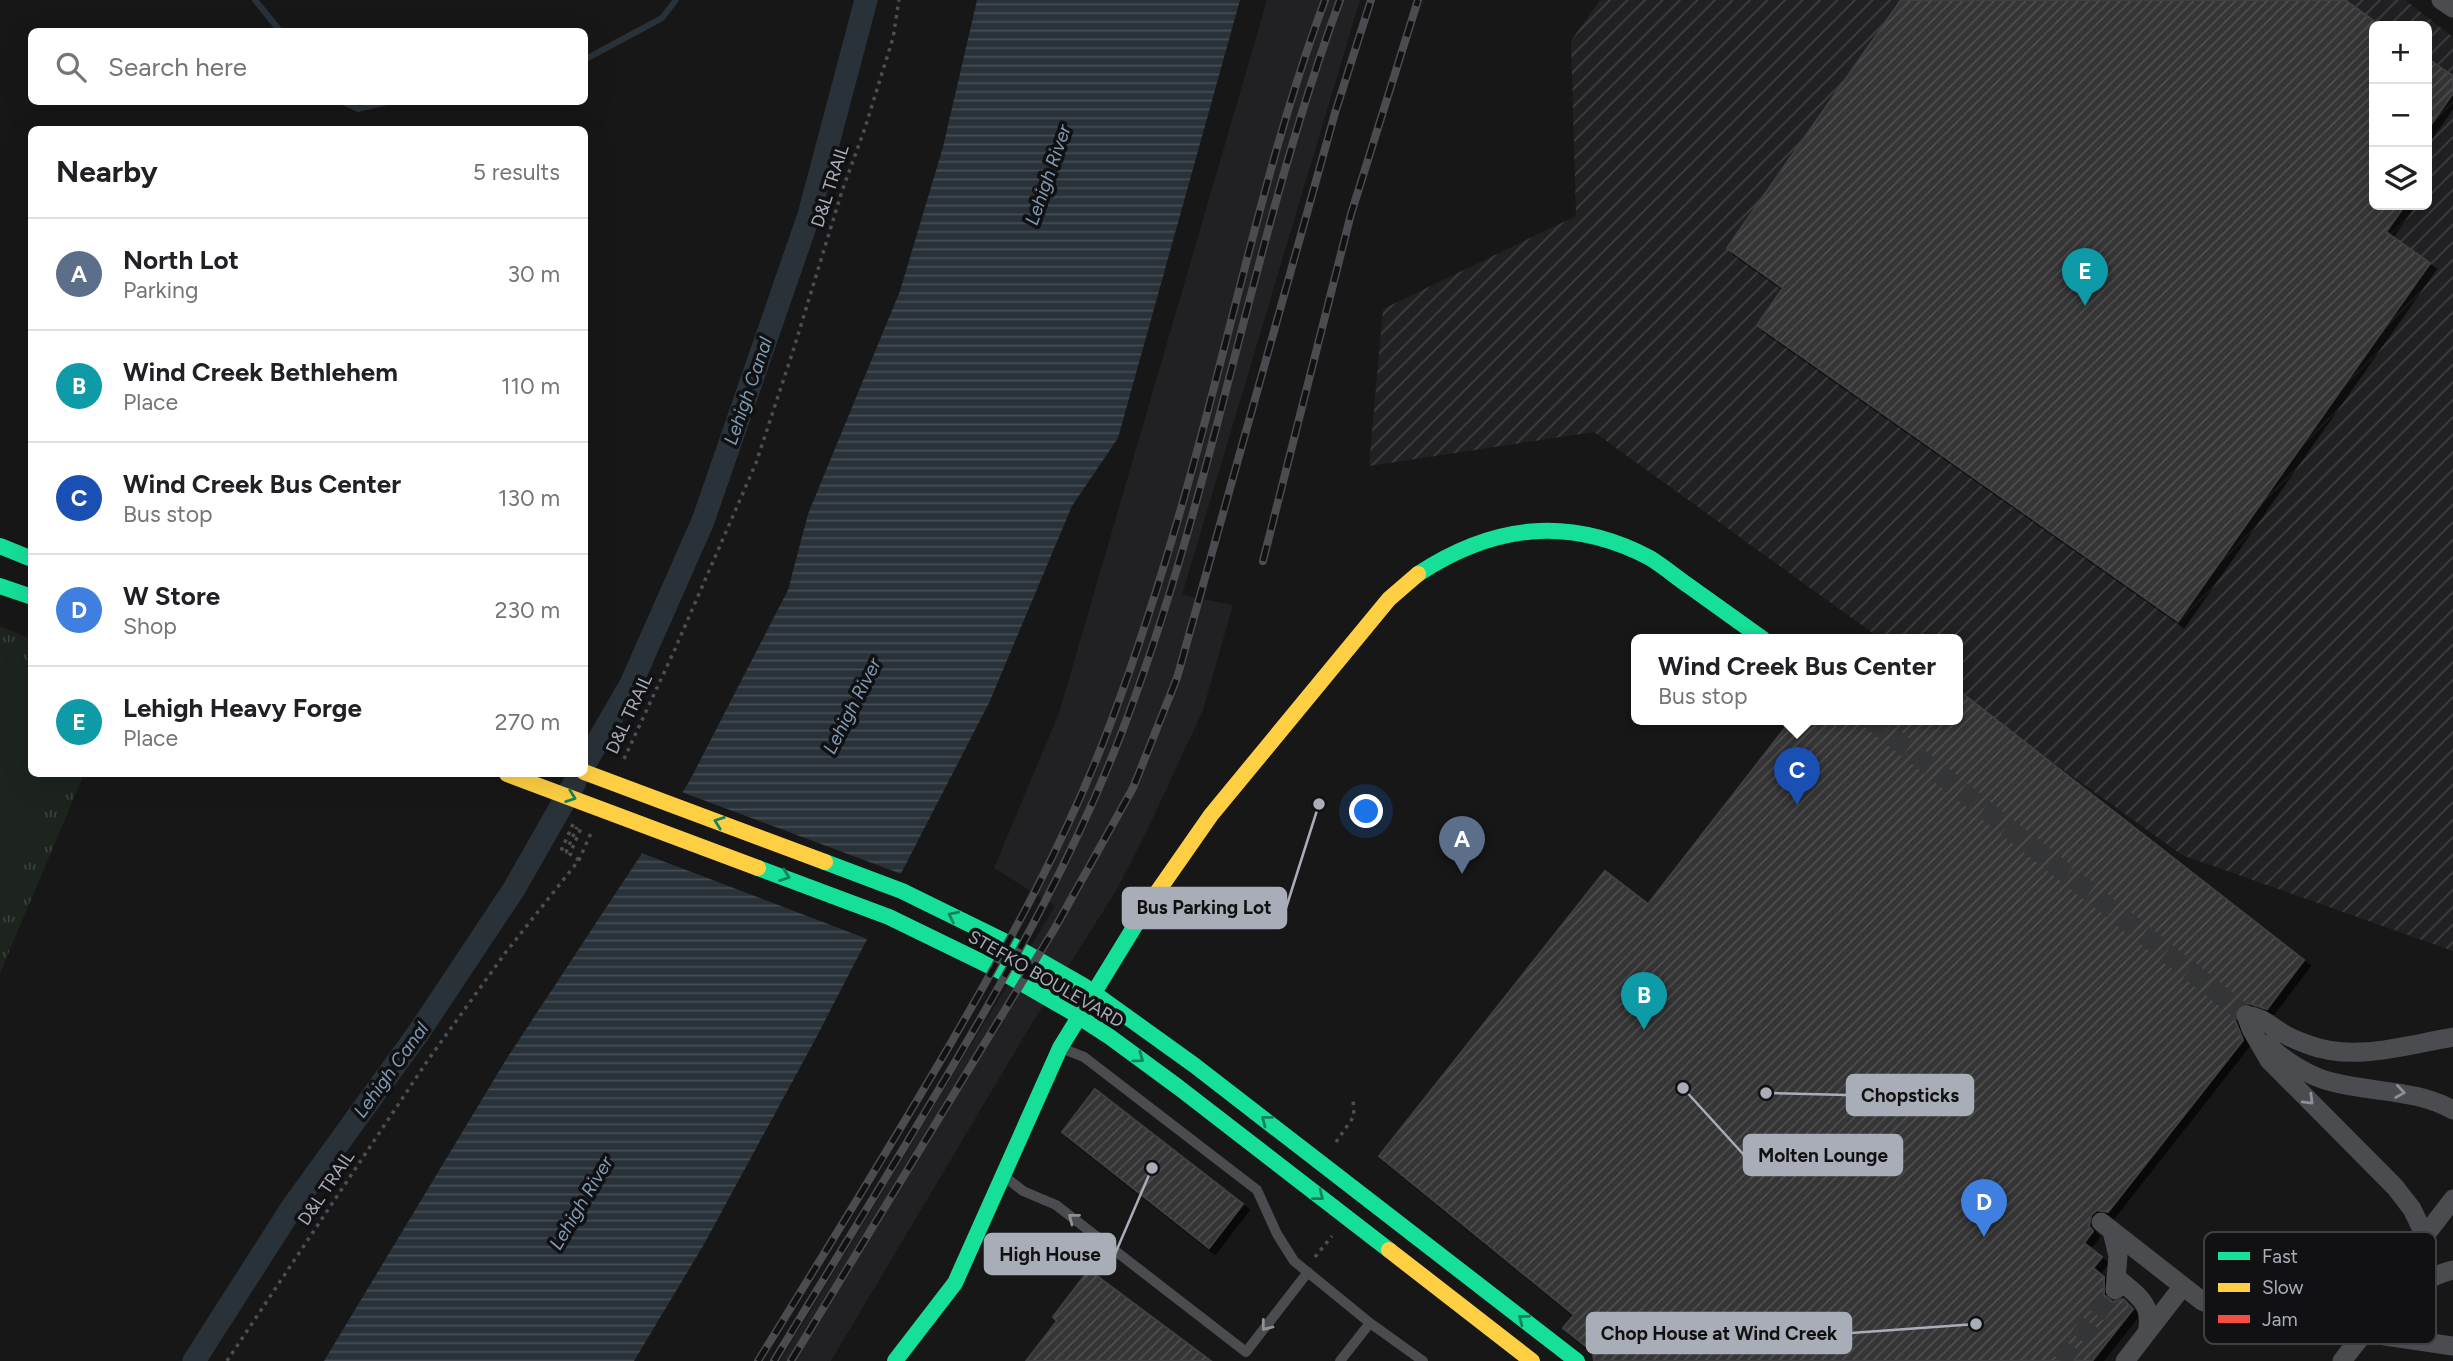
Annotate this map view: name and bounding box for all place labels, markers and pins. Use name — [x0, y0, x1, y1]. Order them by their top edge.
pin: E — [2062, 248, 2108, 306]
pin: C — [1774, 747, 1820, 805]
pin: A — [1439, 816, 1485, 874]
callout: Bus Parking Lot — [1123, 888, 1286, 928]
pin: B — [1621, 972, 1667, 1030]
callout: Chopsticks — [1847, 1075, 1973, 1115]
callout: Molten Lounge — [1744, 1135, 1902, 1175]
pin: D — [1961, 1179, 2007, 1237]
callout: High House — [985, 1234, 1115, 1274]
callout: Chop House at Wind Creek — [1587, 1313, 1851, 1353]

